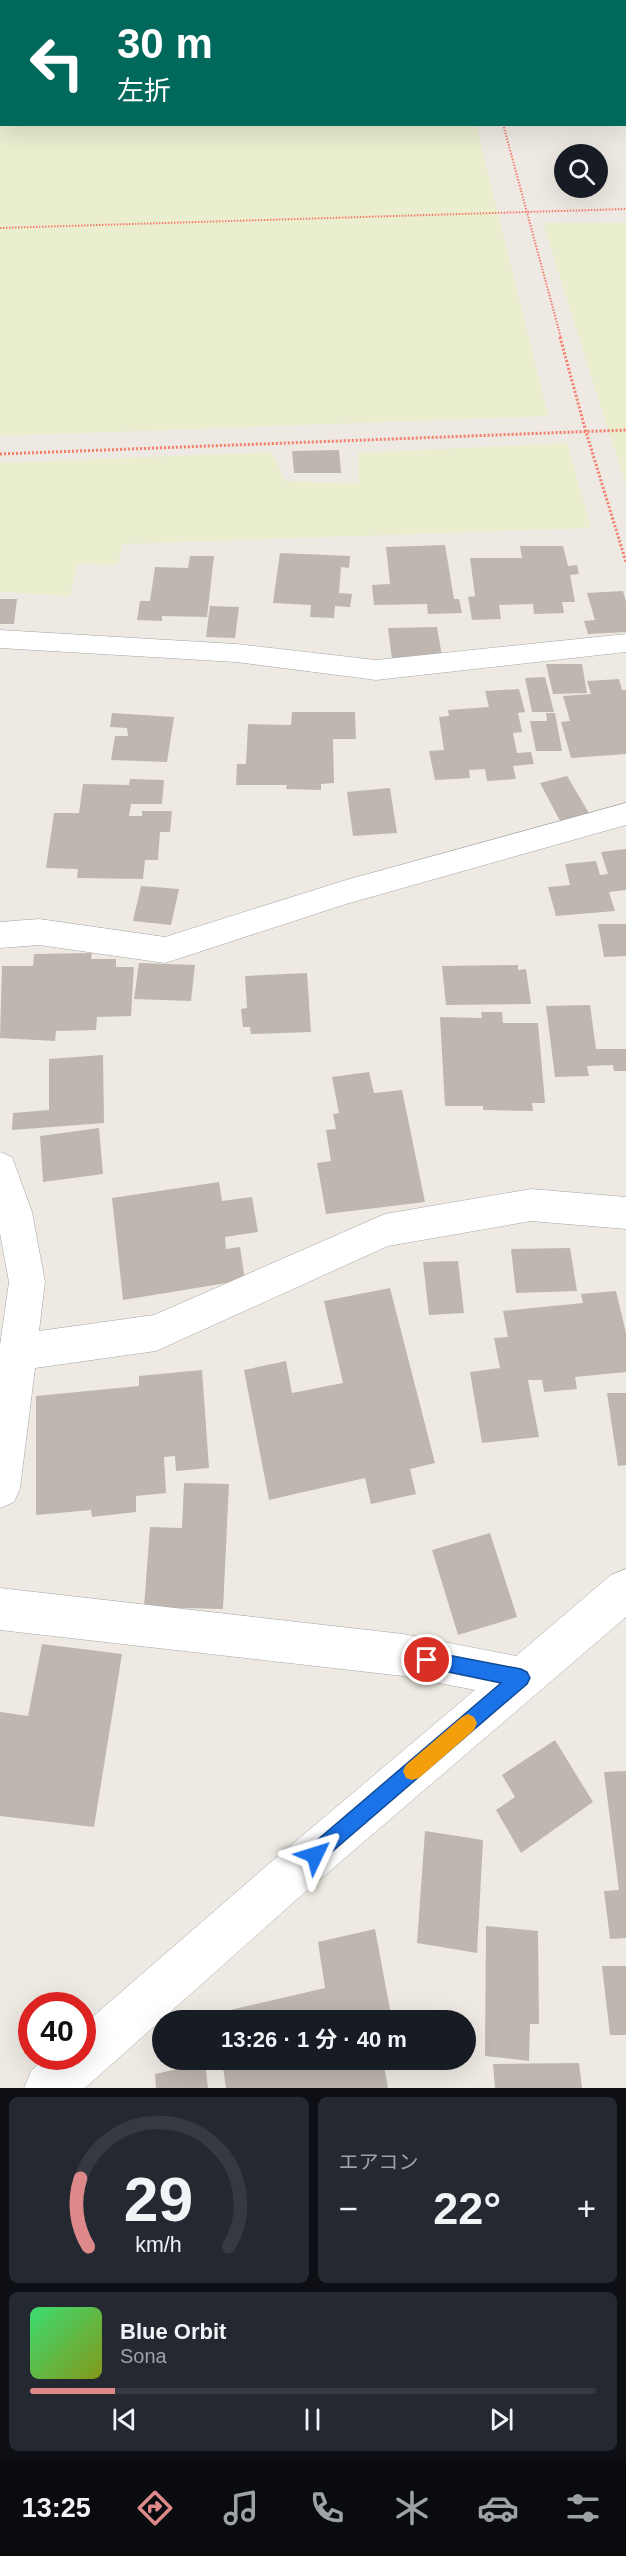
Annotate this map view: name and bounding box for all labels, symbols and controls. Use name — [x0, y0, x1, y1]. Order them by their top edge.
text: 30 m — [117, 20, 213, 67]
icon: left — [18, 24, 96, 102]
text: 左折 — [117, 76, 171, 106]
map controls — [554, 144, 608, 198]
button: search — [554, 144, 608, 198]
pin — [401, 1634, 452, 1685]
icon: arrive — [410, 1643, 443, 1676]
position arrow — [283, 1823, 347, 1887]
speed limit sign: 40 — [18, 1992, 96, 2070]
text: 13:26 · 1 分 · 40 m — [221, 2027, 407, 2052]
text: エアコン — [339, 2151, 419, 2173]
text: 29 — [124, 2165, 193, 2234]
text: 22° — [433, 2183, 501, 2234]
text: − — [339, 2190, 358, 2227]
text: + — [577, 2190, 596, 2227]
text: km/h — [136, 2233, 182, 2257]
text: Blue Orbit — [120, 2319, 226, 2344]
text: Sona — [120, 2345, 167, 2367]
icon: previous — [108, 2403, 141, 2436]
icon: pause — [296, 2403, 329, 2436]
icon: next — [485, 2403, 518, 2436]
icon: directions — [134, 2487, 176, 2529]
icon: music — [220, 2487, 262, 2529]
icon: phone — [306, 2487, 348, 2529]
icon: climate — [391, 2487, 433, 2529]
icon: car — [477, 2487, 519, 2529]
icon: filters — [562, 2487, 604, 2529]
text: 13:25 — [22, 2493, 91, 2523]

